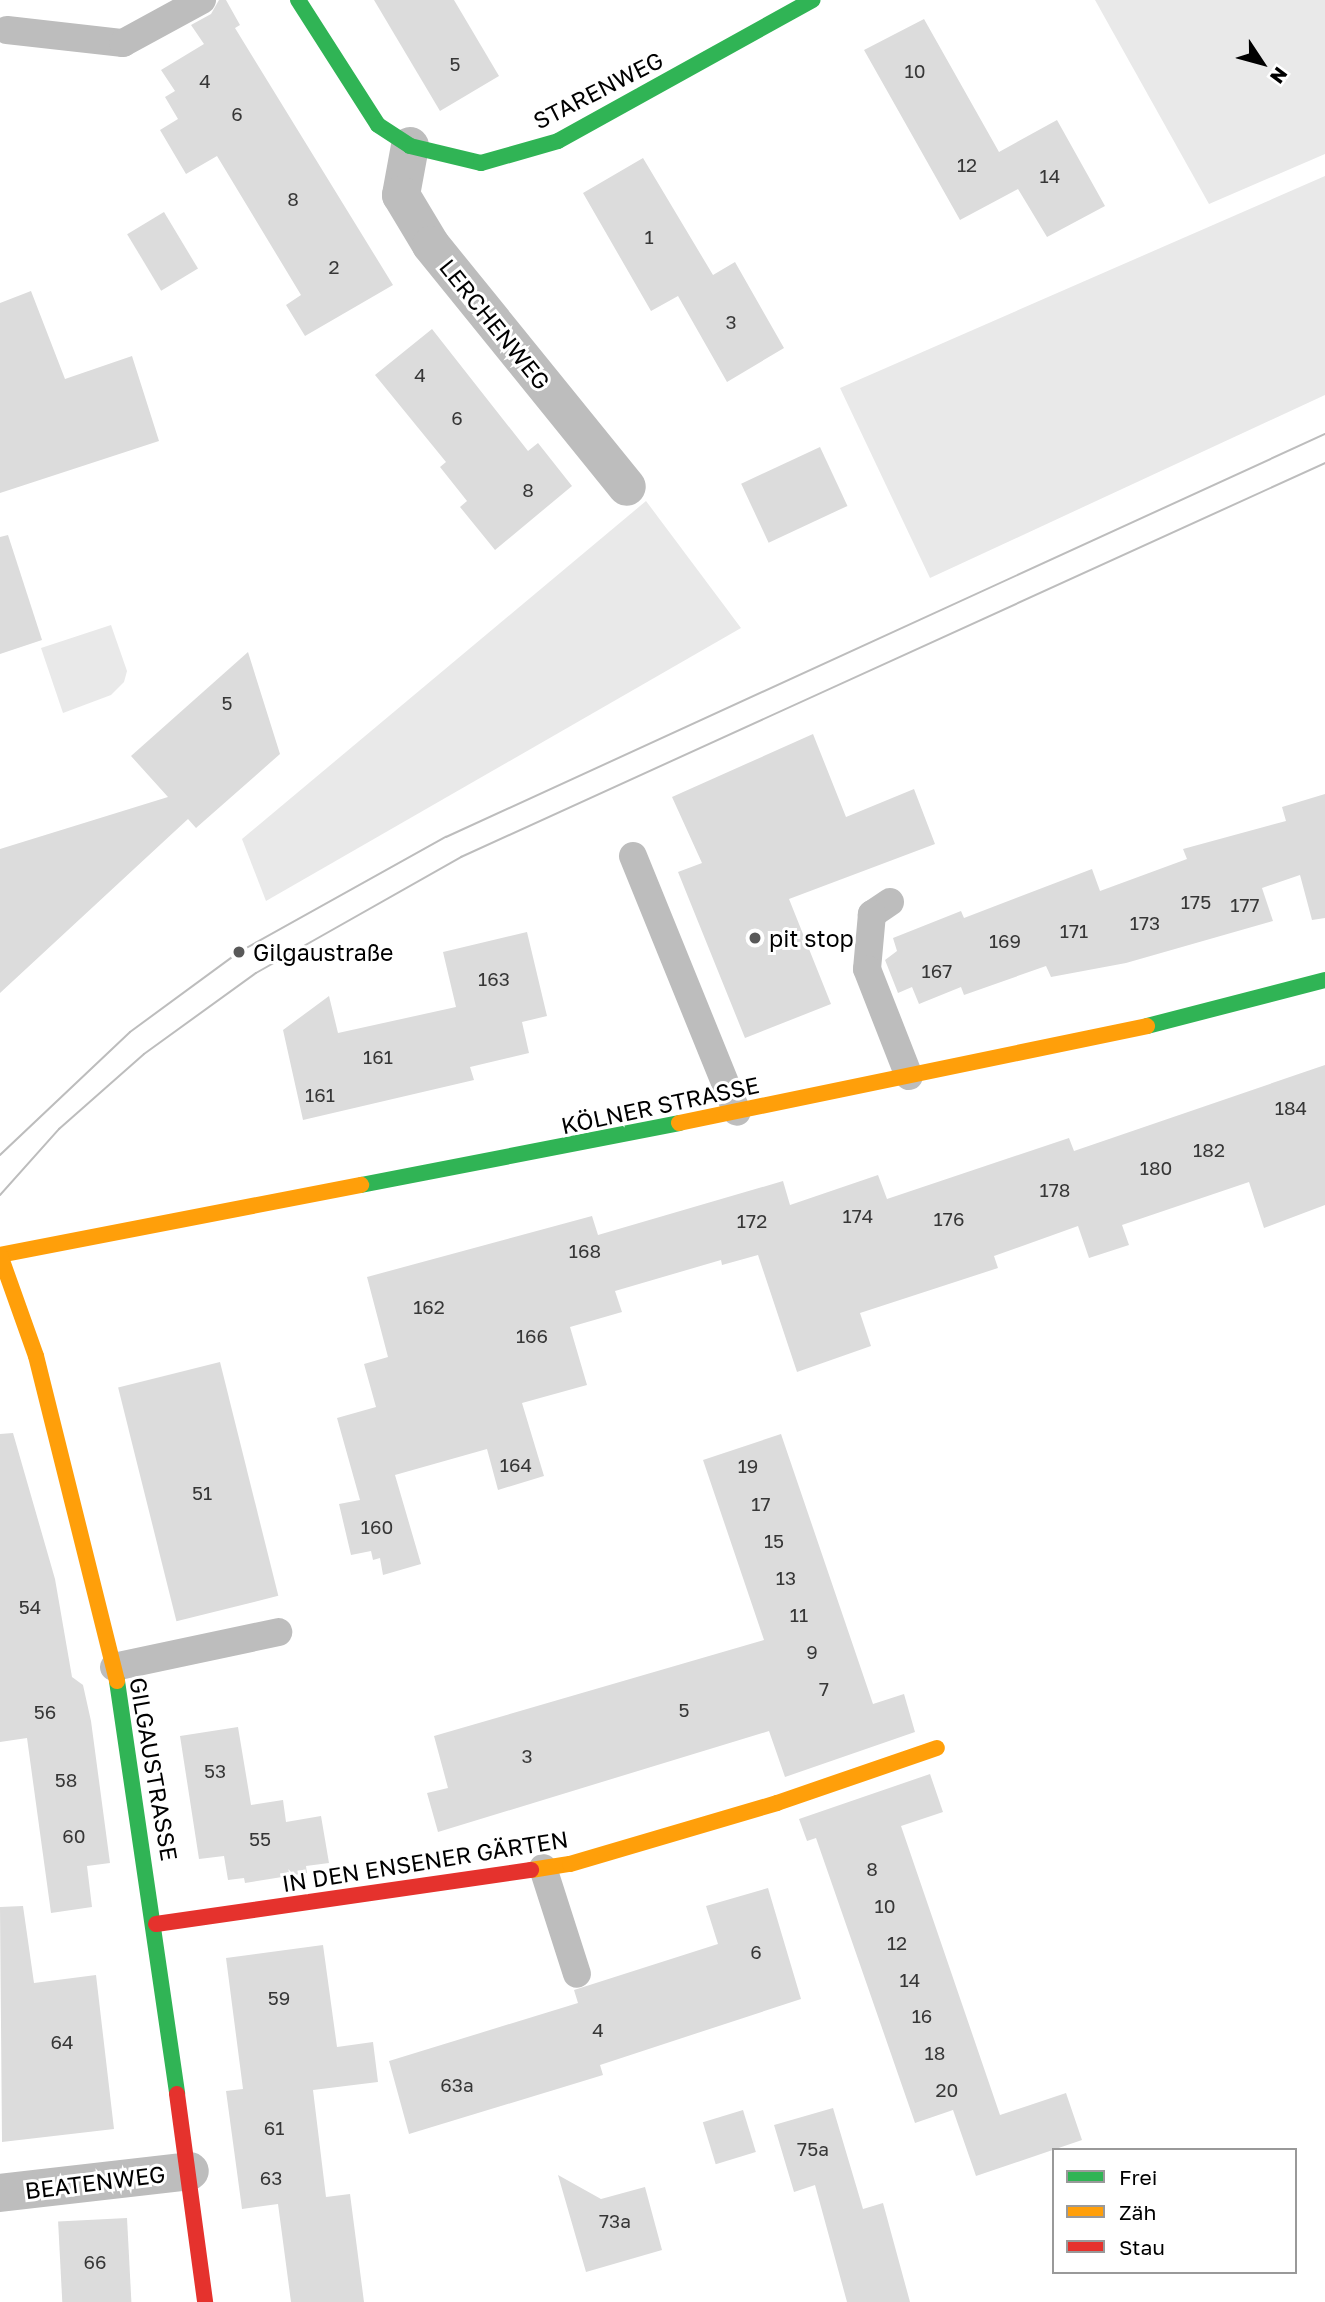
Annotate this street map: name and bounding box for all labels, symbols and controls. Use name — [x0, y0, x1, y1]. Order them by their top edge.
north arrow — [1227, 28, 1297, 98]
street label: STARENWEG — [529, 46, 667, 134]
house number: 5 — [449, 53, 461, 75]
house number: 10 — [905, 60, 925, 82]
text: N — [1266, 63, 1293, 88]
house number: 4 — [199, 70, 211, 92]
house number: 6 — [231, 103, 243, 125]
house number: 12 — [957, 154, 977, 176]
house number: 14 — [1040, 165, 1060, 187]
house number: 8 — [287, 188, 299, 210]
house number: 1 — [644, 226, 654, 248]
street label: LERCHENWEG — [434, 253, 556, 395]
house number: 2 — [328, 256, 340, 278]
house number: 3 — [725, 311, 737, 333]
house number: 4 — [414, 364, 426, 386]
house number: 6 — [451, 407, 463, 429]
house number: 8 — [522, 479, 534, 501]
house number: 5 — [221, 692, 233, 714]
house number: 175 — [1181, 891, 1211, 913]
house number: 177 — [1230, 894, 1260, 916]
house number: 173 — [1130, 912, 1160, 934]
house number: 171 — [1060, 920, 1088, 942]
place label: pit stop — [769, 924, 854, 952]
marker: pit stop — [747, 930, 763, 946]
house number: 169 — [989, 930, 1021, 952]
place label: Gilgaustraße — [253, 938, 393, 966]
marker: Gilgaustraße — [231, 944, 247, 960]
house number: 167 — [922, 960, 952, 982]
house number: 163 — [478, 968, 510, 990]
house number: 161 — [363, 1046, 393, 1068]
street label: KÖLNER STRASSE — [559, 1071, 761, 1139]
house number: 161 — [305, 1084, 335, 1106]
house number: 184 — [1275, 1097, 1307, 1119]
house number: 182 — [1193, 1139, 1225, 1161]
house number: 180 — [1140, 1157, 1172, 1179]
house number: 178 — [1040, 1179, 1070, 1201]
house number: 174 — [843, 1205, 873, 1227]
house number: 176 — [934, 1208, 964, 1230]
house number: 172 — [737, 1210, 767, 1232]
house number: 168 — [569, 1240, 601, 1262]
house number: 162 — [413, 1296, 445, 1318]
house number: 166 — [516, 1325, 548, 1347]
house number: 164 — [500, 1454, 532, 1476]
house number: 19 — [738, 1455, 758, 1477]
house number: 51 — [192, 1482, 212, 1504]
house number: 17 — [751, 1493, 771, 1515]
house number: 160 — [361, 1516, 393, 1538]
house number: 15 — [764, 1530, 784, 1552]
house number: 13 — [776, 1567, 796, 1589]
house number: 54 — [19, 1596, 41, 1618]
house number: 11 — [790, 1604, 808, 1626]
house number: 9 — [806, 1641, 818, 1663]
street label: GILGAUSTRASSE — [124, 1675, 184, 1863]
house number: 7 — [819, 1678, 829, 1700]
house number: 5 — [678, 1699, 690, 1721]
house number: 56 — [34, 1701, 56, 1723]
house number: 3 — [521, 1745, 533, 1767]
house number: 53 — [204, 1760, 226, 1782]
house number: 58 — [55, 1769, 77, 1791]
house number: 60 — [62, 1825, 86, 1847]
street label: IN DEN ENSENER GÄRTEN — [280, 1825, 570, 1897]
house number: 55 — [249, 1828, 271, 1850]
house number: 8 — [866, 1858, 878, 1880]
house number: 10 — [875, 1895, 895, 1917]
house number: 12 — [887, 1932, 907, 1954]
house number: 6 — [750, 1941, 762, 1963]
house number: 14 — [900, 1969, 920, 1991]
house number: 59 — [268, 1987, 290, 2009]
house number: 16 — [912, 2005, 932, 2027]
house number: 4 — [592, 2019, 604, 2041]
house number: 64 — [50, 2031, 74, 2053]
house number: 18 — [925, 2042, 945, 2064]
house number: 63a — [440, 2074, 474, 2096]
house number: 20 — [936, 2079, 958, 2101]
house number: 61 — [264, 2117, 284, 2139]
house number: 75a — [797, 2138, 829, 2160]
legend — [1052, 2148, 1297, 2274]
street label: BEATENWEG — [23, 2160, 167, 2204]
text: Frei — [1119, 2164, 1157, 2190]
house number: 63 — [260, 2167, 282, 2189]
text: Zäh — [1119, 2199, 1156, 2225]
house number: 73a — [599, 2210, 631, 2232]
text: Stau — [1119, 2234, 1165, 2260]
house number: 66 — [84, 2251, 106, 2273]

